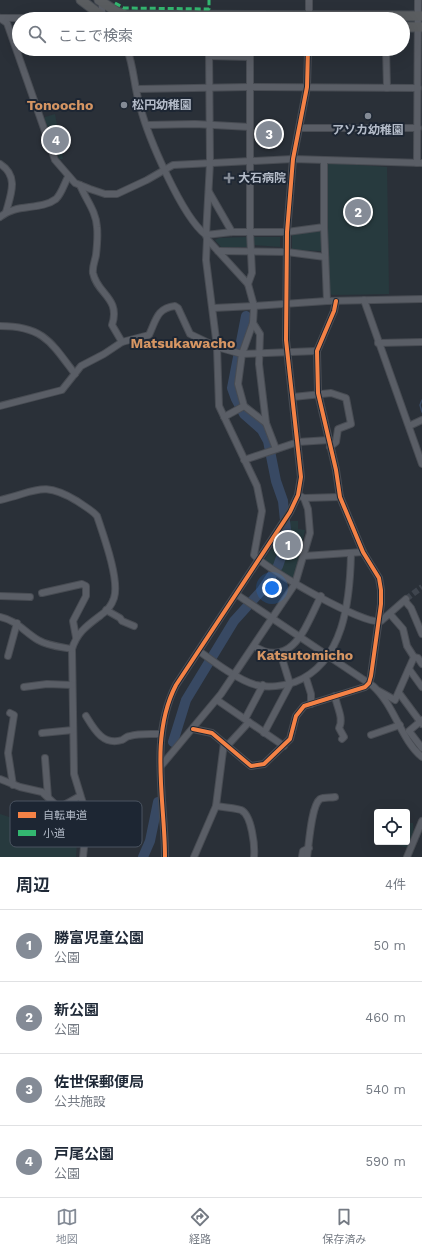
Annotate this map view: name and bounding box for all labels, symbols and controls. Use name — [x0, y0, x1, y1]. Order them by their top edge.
search box — [12, 12, 410, 56]
icon: search — [26, 23, 48, 45]
text: ここで検索 — [58, 27, 133, 45]
district label: Tonoocho — [27, 97, 93, 113]
place label: 松円幼稚園 — [132, 98, 192, 112]
marker: 松円幼稚園 — [119, 100, 129, 110]
marker: アソカ幼稚園 — [363, 111, 373, 121]
pin: 3 — [256, 119, 282, 149]
place label: アソカ幼稚園 — [332, 123, 404, 137]
pin: 4 — [43, 125, 69, 155]
place label: 大石病院 — [238, 171, 286, 185]
marker: 大石病院 — [223, 172, 235, 184]
pin: 2 — [345, 197, 371, 227]
district label: Matsukawacho — [131, 335, 235, 351]
pin: 1 — [275, 530, 301, 560]
your location — [262, 578, 282, 598]
district label: Katsutomicho — [257, 647, 353, 663]
legend — [10, 801, 142, 847]
text: 自転車道 — [43, 809, 87, 822]
map controls — [374, 809, 410, 845]
button: locate — [374, 809, 410, 845]
text: 小道 — [43, 827, 65, 840]
text: 周辺 — [16, 875, 50, 895]
text: 4件 — [385, 877, 406, 892]
text: 勝富児童公園 — [54, 929, 144, 947]
text: 1 — [26, 938, 32, 953]
text: 50 m — [374, 938, 406, 953]
text: 公園 — [54, 950, 80, 965]
text: 新公園 — [54, 1001, 99, 1019]
text: 2 — [25, 1010, 33, 1025]
text: 460 m — [365, 1010, 406, 1025]
text: 公園 — [54, 1022, 80, 1037]
text: 佐世保郵便局 — [54, 1073, 144, 1091]
text: 3 — [25, 1082, 33, 1097]
text: 540 m — [366, 1082, 406, 1097]
text: 公共施設 — [54, 1094, 106, 1109]
text: 戸尾公園 — [54, 1145, 114, 1163]
text: 4 — [25, 1154, 33, 1169]
text: 590 m — [366, 1154, 406, 1169]
text: 公園 — [54, 1166, 80, 1181]
tab: 地図 — [56, 1206, 78, 1246]
tab: 経路 — [189, 1206, 211, 1246]
tab: 保存済み — [322, 1206, 366, 1246]

